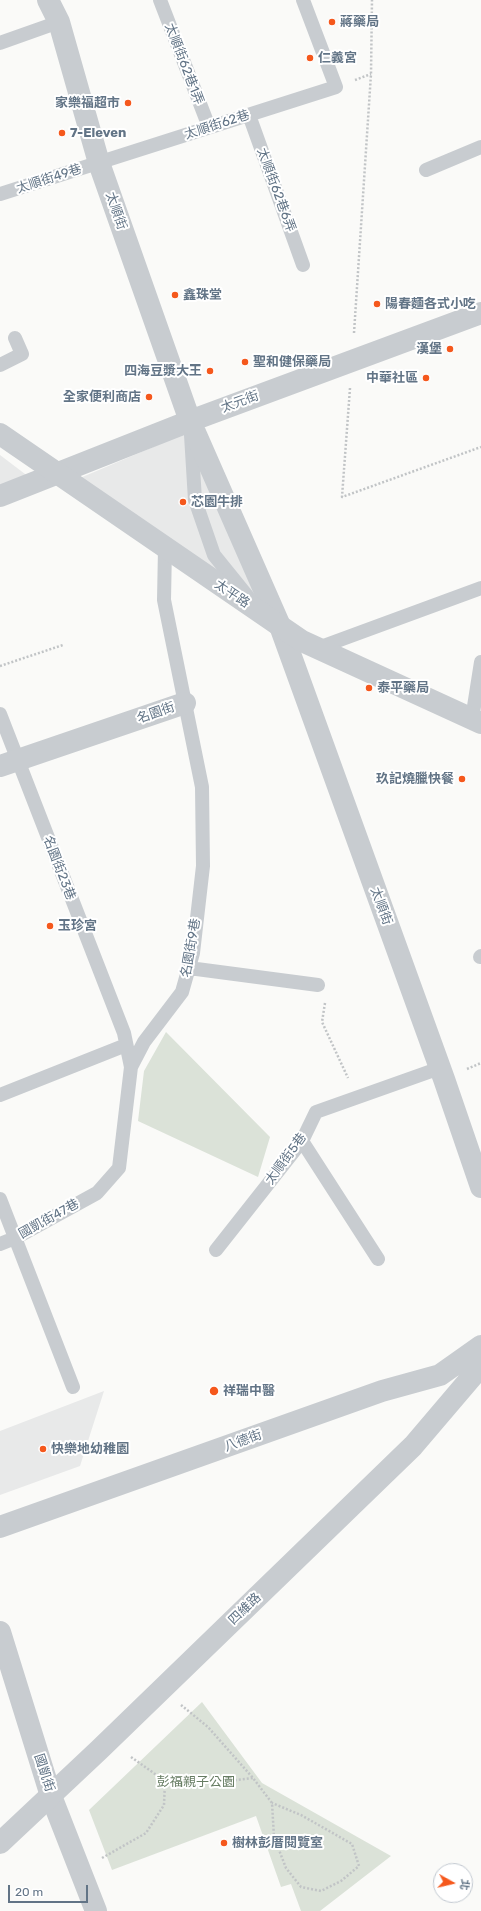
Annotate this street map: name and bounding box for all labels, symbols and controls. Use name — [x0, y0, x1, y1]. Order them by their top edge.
place label: 蔣藥局 — [340, 14, 379, 30]
marker: 蔣藥局 — [327, 17, 337, 27]
street label: 太順街62巷1弄 — [161, 21, 207, 107]
place label: 仁義宮 — [318, 50, 357, 66]
marker: 仁義宮 — [305, 53, 315, 63]
place label: 家樂福超市 — [55, 95, 120, 111]
marker: 家樂福超市 — [123, 98, 133, 108]
street label: 太順街62巷 — [183, 107, 251, 143]
place label: 7-Eleven — [70, 125, 126, 141]
marker: 7-Eleven — [57, 128, 67, 138]
street label: 太順街62巷6弄 — [254, 146, 298, 234]
street label: 太順街49巷 — [14, 161, 84, 197]
street label: 太順街 — [102, 190, 130, 232]
place label: 鑫珠堂 — [183, 287, 222, 303]
marker: 鑫珠堂 — [170, 290, 180, 300]
place label: 陽春麵各式小吃 — [385, 296, 476, 312]
marker: 陽春麵各式小吃 — [372, 299, 382, 309]
place label: 漢堡 — [416, 341, 442, 357]
marker: 漢堡 — [445, 344, 455, 354]
place label: 聖和健保藥局 — [253, 354, 331, 370]
marker: 聖和健保藥局 — [240, 357, 250, 367]
place label: 四海豆漿大王 — [124, 363, 202, 379]
marker: 四海豆漿大王 — [205, 366, 215, 376]
place label: 中華社區 — [366, 370, 418, 386]
marker: 中華社區 — [421, 373, 431, 383]
street label: 太元街 — [219, 388, 261, 416]
place label: 全家便利商店 — [63, 389, 141, 405]
marker: 全家便利商店 — [144, 392, 154, 402]
place label: 芯園牛排 — [191, 494, 243, 510]
marker: 芯園牛排 — [178, 497, 188, 507]
street label: 太平路 — [211, 577, 253, 611]
place label: 泰平藥局 — [377, 680, 429, 696]
marker: 泰平藥局 — [364, 683, 374, 693]
street label: 名園街 — [135, 699, 177, 727]
place label: 玖記燒臘快餐 — [376, 771, 454, 787]
marker: 玖記燒臘快餐 — [457, 774, 467, 784]
street label: 名園街23巷 — [40, 834, 78, 902]
street label: 太順街 — [367, 885, 395, 927]
street label: 名園街9巷 — [178, 917, 204, 979]
place label: 玉珍宮 — [58, 918, 97, 934]
marker: 玉珍宮 — [45, 921, 55, 931]
street label: 太順街5巷 — [262, 1130, 310, 1188]
street label: 國凱街47巷 — [16, 1196, 82, 1242]
place label: 祥瑞中醫 — [223, 1383, 275, 1399]
marker: 祥瑞中醫 — [208, 1385, 220, 1397]
street label: 八德街 — [222, 1427, 264, 1455]
place label: 快樂地幼稚園 — [51, 1441, 129, 1457]
marker: 快樂地幼稚園 — [38, 1444, 48, 1454]
street label: 四維路 — [226, 1590, 264, 1628]
street label: 國凱街 — [31, 1752, 57, 1794]
park label: 彭福親子公園 — [157, 1774, 235, 1790]
place label: 樹林彭厝閱覽室 — [232, 1835, 323, 1851]
marker: 樹林彭厝閱覽室 — [219, 1838, 229, 1848]
north arrow — [433, 1863, 473, 1903]
scale bar — [10, 1877, 90, 1903]
text: 北 — [457, 1878, 472, 1891]
text: 20 m — [15, 1885, 43, 1899]

